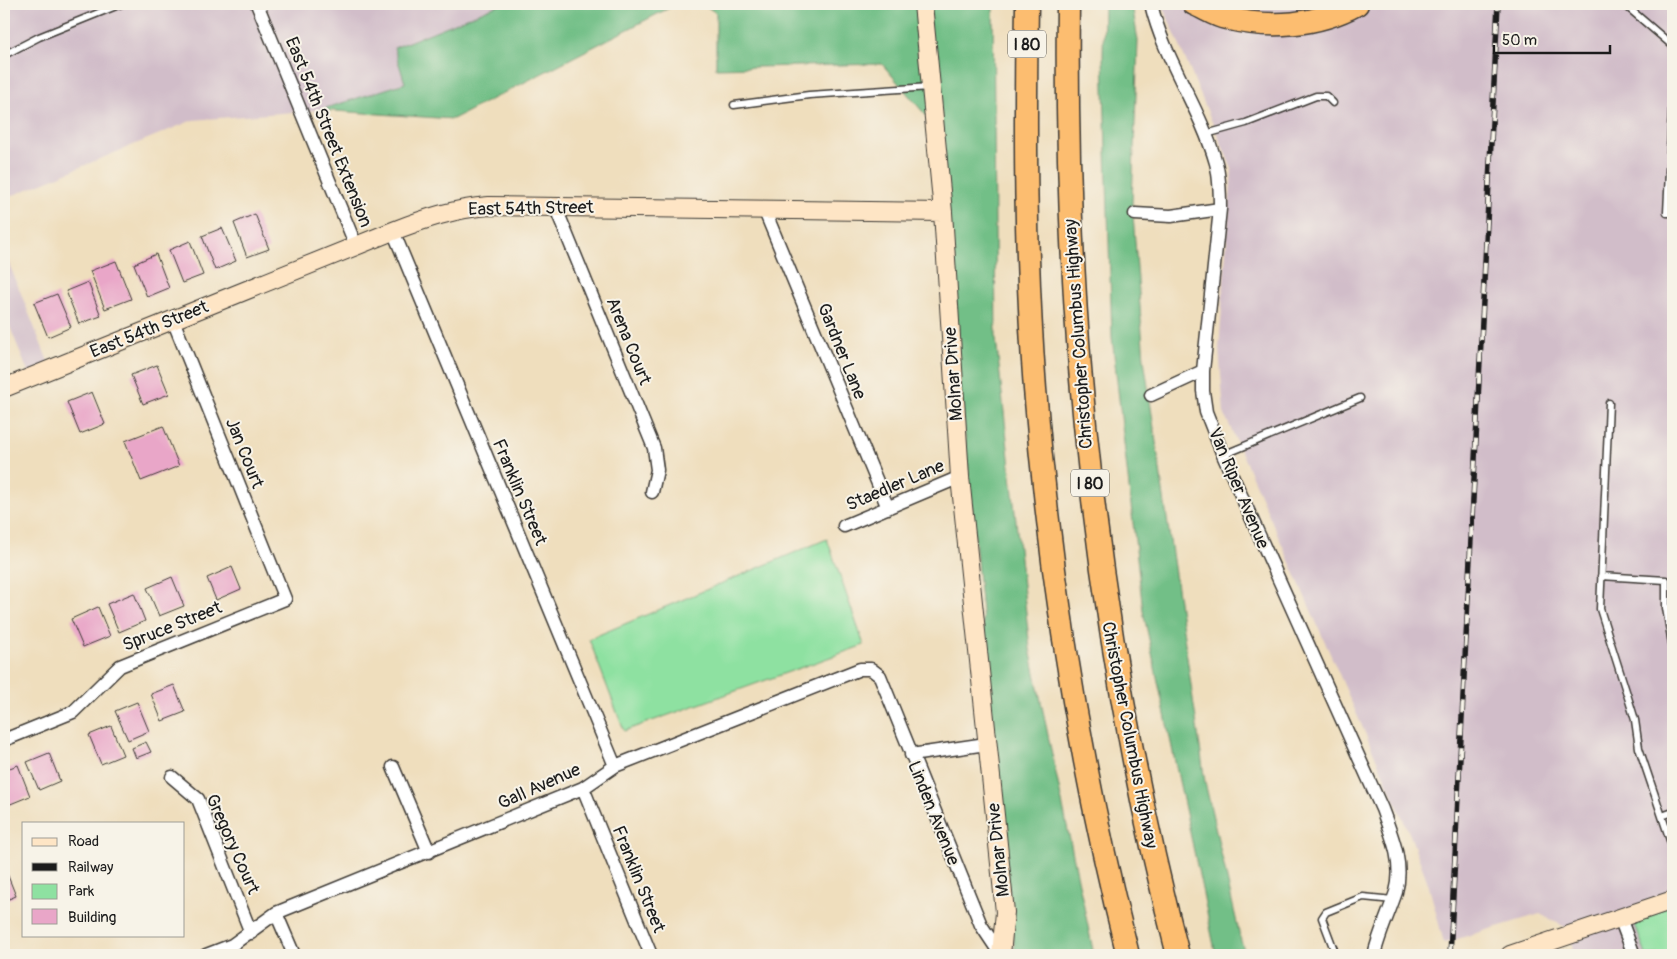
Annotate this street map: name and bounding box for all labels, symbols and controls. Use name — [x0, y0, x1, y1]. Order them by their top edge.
scale bar — [1494, 22, 1611, 54]
road number: I 80 — [1008, 31, 1046, 58]
text: 50 m — [1502, 31, 1537, 50]
street label: East 54th Street Extension — [280, 34, 377, 231]
street label: East 54th Street — [468, 196, 595, 221]
street label: Christopher Columbus Highway — [1059, 218, 1098, 450]
street label: Arena Court — [601, 294, 657, 389]
street label: East 54th Street — [87, 295, 212, 364]
street label: Gardner Lane — [812, 300, 871, 403]
street label: Molnar Drive — [939, 326, 968, 422]
street label: Jan Court — [220, 415, 269, 493]
street label: Van Riper Avenue — [1203, 424, 1274, 552]
street label: Franklin Street — [487, 436, 552, 549]
street label: Staedler Lane — [843, 454, 948, 516]
road number: I 80 — [1071, 469, 1109, 496]
street label: Spruce Street — [119, 596, 226, 657]
street label: Christopher Columbus Highway — [1096, 620, 1163, 851]
street label: Gall Avenue — [494, 758, 584, 815]
street label: Linden Avenue — [902, 758, 965, 869]
street label: Gregory Court — [200, 791, 265, 898]
street label: Molnar Drive — [982, 802, 1015, 898]
legend — [22, 822, 185, 936]
street label: Franklin Street — [607, 822, 671, 937]
text: Road — [68, 832, 99, 851]
text: Railway — [68, 858, 114, 877]
text: Park — [68, 882, 95, 901]
text: Building — [68, 908, 116, 927]

